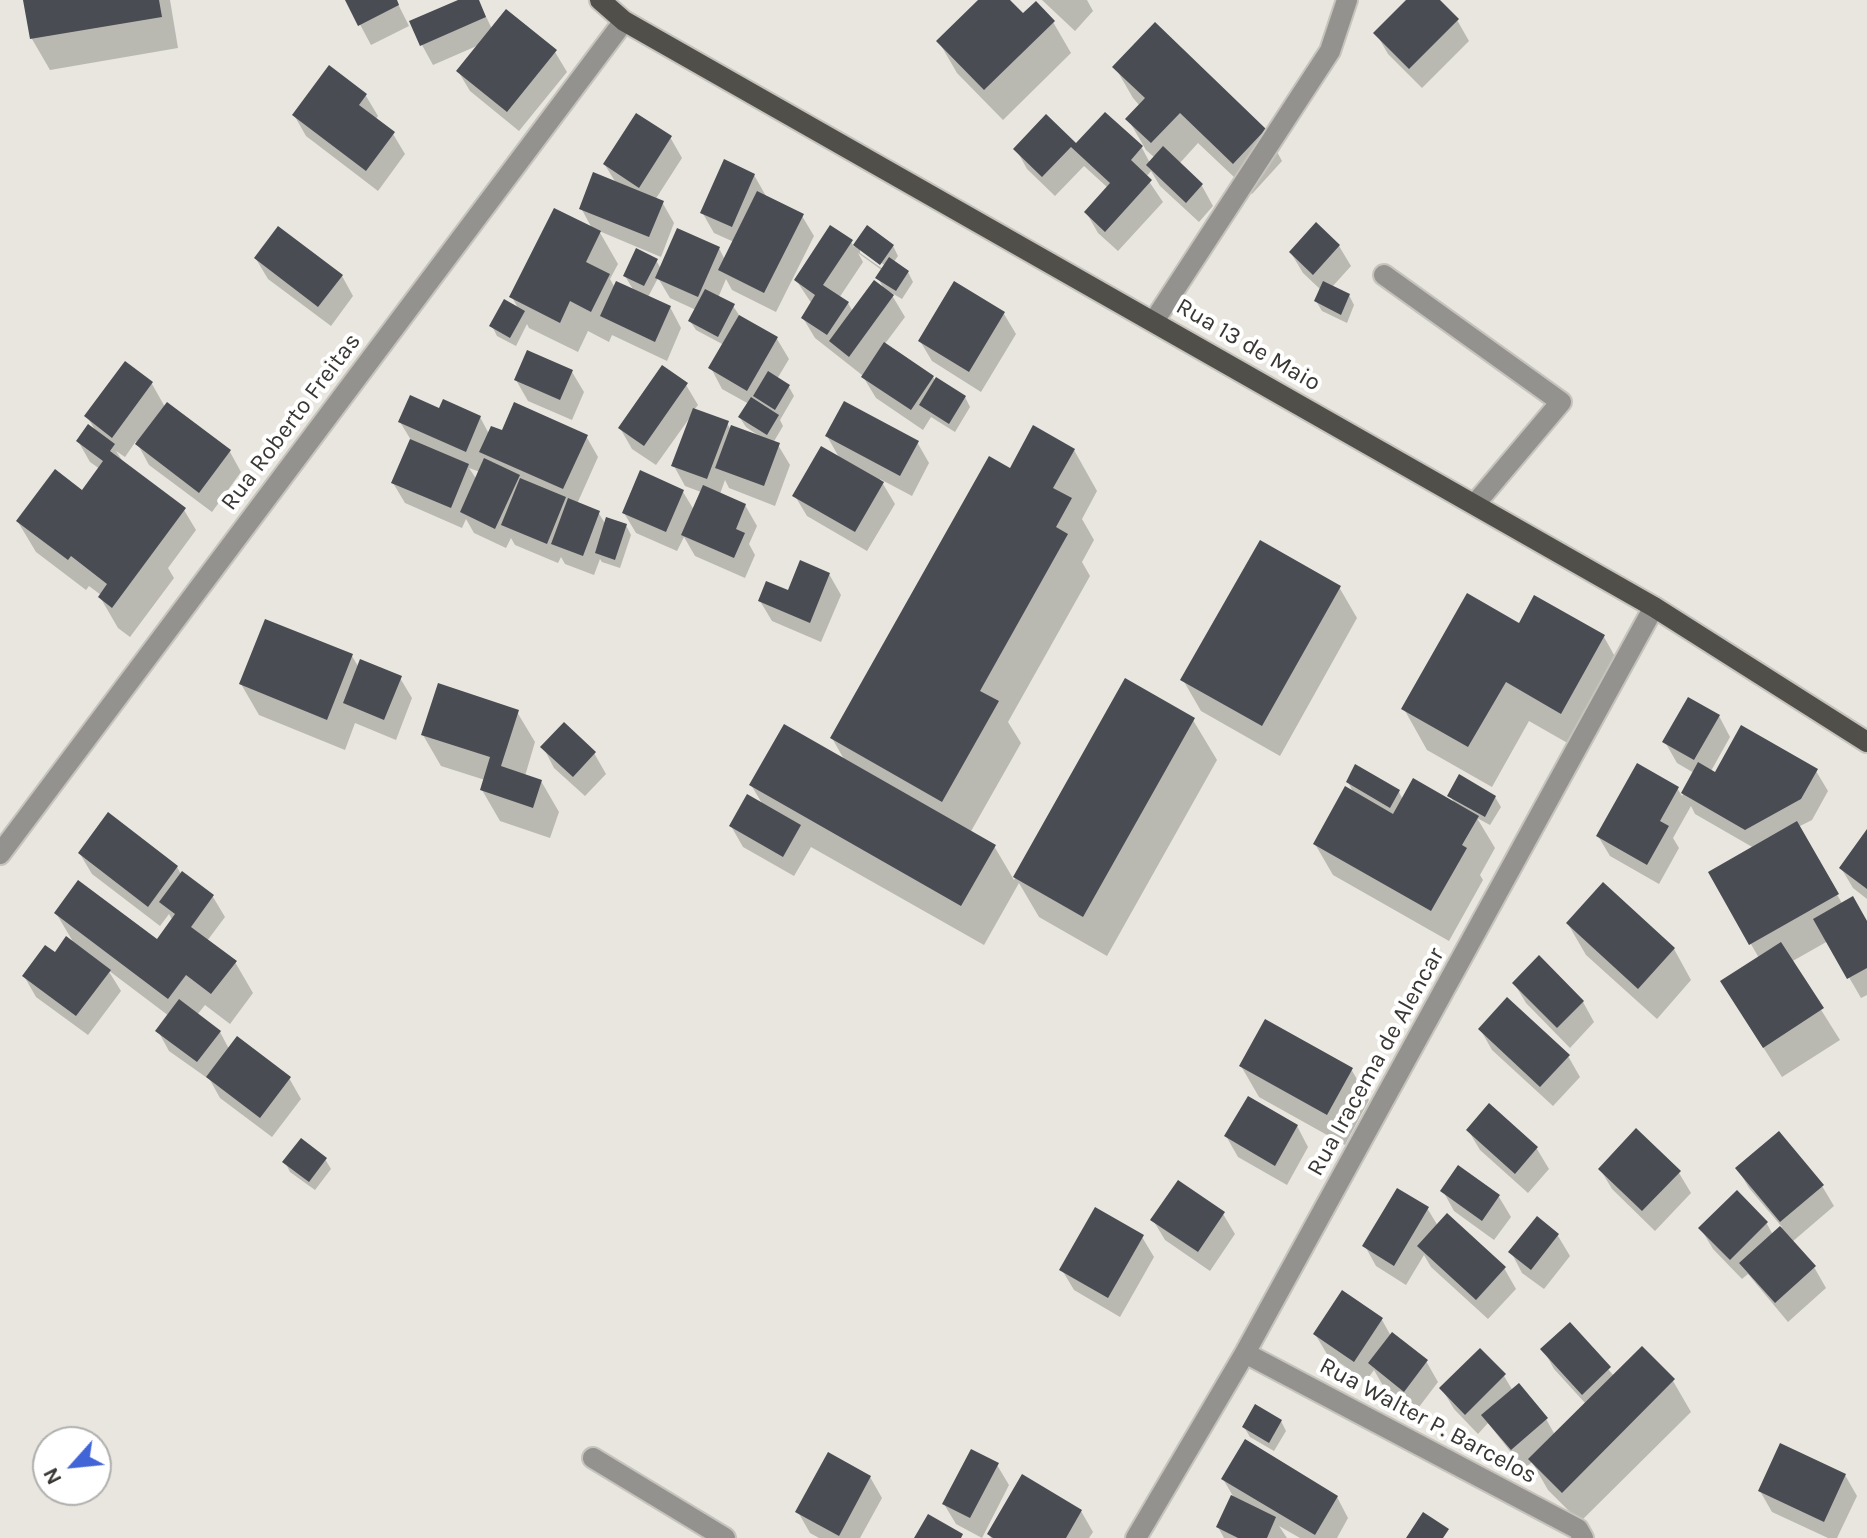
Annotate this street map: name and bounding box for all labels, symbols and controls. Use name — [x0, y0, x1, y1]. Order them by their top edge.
street label: Rua 13 de Maio — [1171, 292, 1325, 398]
street label: Rua Roberto Freitas — [215, 328, 367, 516]
street label: Rua Iracema de Alencar — [1301, 943, 1451, 1181]
street label: Rua Walter P. Barcelos — [1315, 1352, 1541, 1490]
north arrow — [32, 1426, 112, 1506]
text: N — [37, 1463, 68, 1489]

